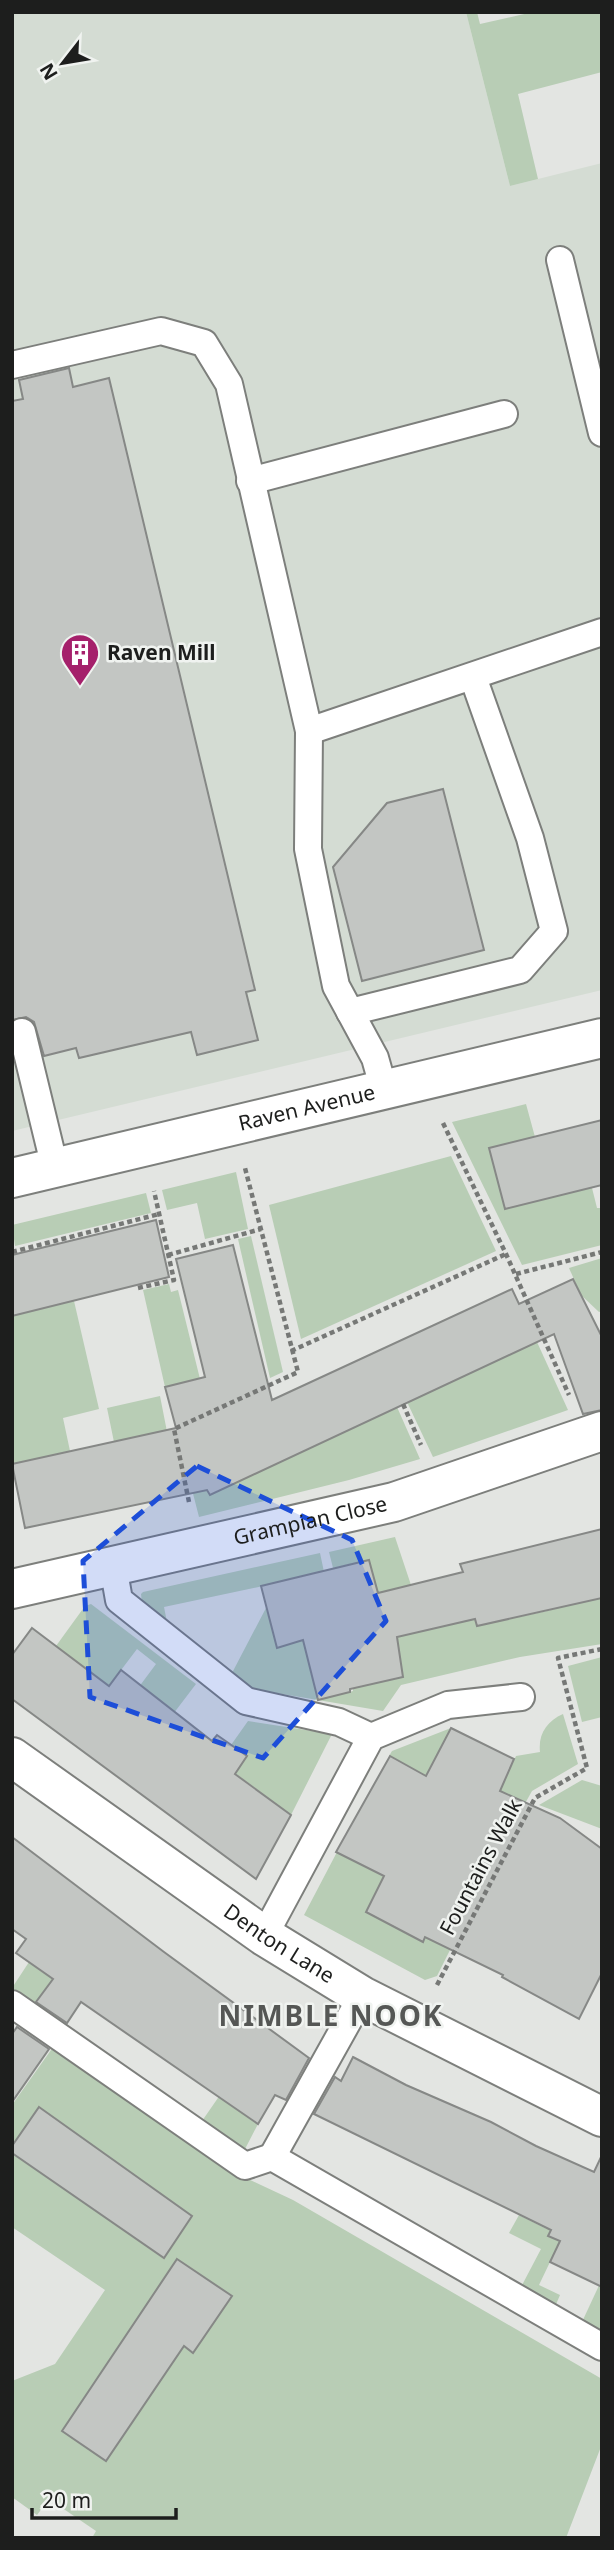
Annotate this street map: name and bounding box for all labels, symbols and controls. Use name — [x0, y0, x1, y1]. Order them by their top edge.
north arrow — [28, 28, 98, 98]
text: N — [33, 58, 64, 85]
building icon: Raven Mill — [59, 632, 101, 687]
place label: Raven Mill — [107, 638, 216, 666]
street label: Raven Avenue — [235, 1077, 378, 1137]
street label: Grampian Close — [231, 1489, 390, 1551]
street label: Fountains Walk — [432, 1793, 528, 1939]
street label: Denton Lane — [219, 1897, 340, 1989]
district label: NIMBLE NOOK — [219, 1996, 443, 2034]
scale bar — [32, 2476, 175, 2520]
text: 20 m — [42, 2486, 91, 2514]

